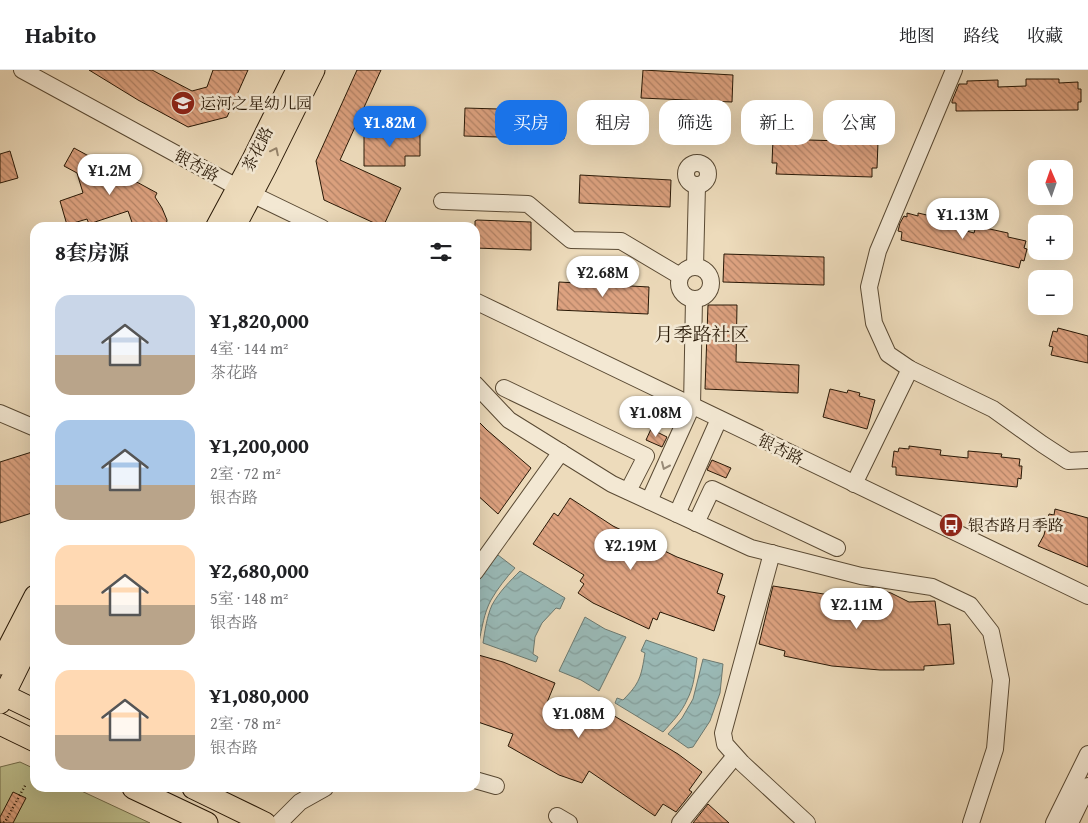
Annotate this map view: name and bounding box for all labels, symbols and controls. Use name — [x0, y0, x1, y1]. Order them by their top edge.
text: Habito — [25, 17, 96, 52]
text: 地图 — [899, 22, 935, 49]
text: 路线 — [963, 22, 999, 49]
text: 收藏 — [1027, 22, 1063, 49]
school or university icon: 运河之星幼儿园 — [170, 90, 196, 116]
place label: 运河之星幼儿园 — [200, 91, 312, 115]
chip: 买房 — [495, 100, 567, 145]
chip: 租房 — [577, 100, 649, 145]
chip: 筛选 — [659, 100, 731, 145]
chip: 新上 — [741, 100, 813, 145]
chip: 公寓 — [823, 100, 895, 145]
pin: ¥1.82M — [349, 106, 431, 148]
text: ¥1.82M — [364, 110, 416, 134]
street label: 茶花路 — [235, 122, 279, 176]
street label: 银杏路 — [170, 143, 224, 187]
one-way arrow — [268, 147, 278, 156]
pin: ¥1.2M — [75, 154, 145, 196]
text: ¥1.2M — [88, 158, 132, 182]
north arrow — [1028, 160, 1072, 205]
map controls — [1028, 160, 1073, 315]
pin: ¥1.13M — [922, 198, 1004, 240]
text: ¥1.13M — [937, 202, 989, 226]
button: + — [1028, 215, 1073, 260]
text: 8套房源 — [55, 237, 129, 268]
icon: filters — [427, 238, 455, 266]
pin: ¥2.68M — [562, 256, 644, 298]
text: ¥2.68M — [577, 260, 629, 284]
button: − — [1028, 270, 1073, 315]
text: ¥1,820,000 — [210, 305, 309, 336]
icon: home — [95, 315, 155, 375]
district label: 月季路社区 — [654, 320, 750, 348]
text: 4室 · 144 m² — [210, 336, 289, 360]
text: 茶花路 — [210, 360, 258, 384]
pin: ¥1.08M — [615, 396, 697, 438]
text: ¥1.08M — [630, 400, 682, 424]
street label: 银杏路 — [754, 428, 808, 470]
text: ¥1,200,000 — [210, 430, 309, 461]
icon: home — [95, 440, 155, 500]
text: 2室 · 72 m² — [210, 461, 281, 485]
one-way arrow — [660, 461, 671, 470]
text: 银杏路 — [210, 485, 258, 509]
bus stop icon: 银杏路月季路 — [938, 512, 964, 538]
place label: 银杏路月季路 — [968, 513, 1064, 537]
pin: ¥2.19M — [590, 528, 672, 571]
text: ¥2.19M — [605, 533, 657, 557]
text: ¥2,680,000 — [210, 555, 309, 586]
icon: home — [95, 565, 155, 625]
text: 5室 · 148 m² — [210, 586, 289, 610]
pin: ¥2.11M — [816, 588, 898, 630]
text: ¥2.11M — [831, 592, 883, 616]
text: 银杏路 — [210, 610, 258, 634]
text: ¥1,080,000 — [210, 680, 309, 711]
icon: home — [95, 690, 155, 750]
pin: ¥1.08M — [538, 696, 620, 739]
text: ¥1.08M — [553, 701, 605, 725]
text: 2室 · 78 m² — [210, 711, 281, 735]
text: 银杏路 — [210, 735, 258, 759]

